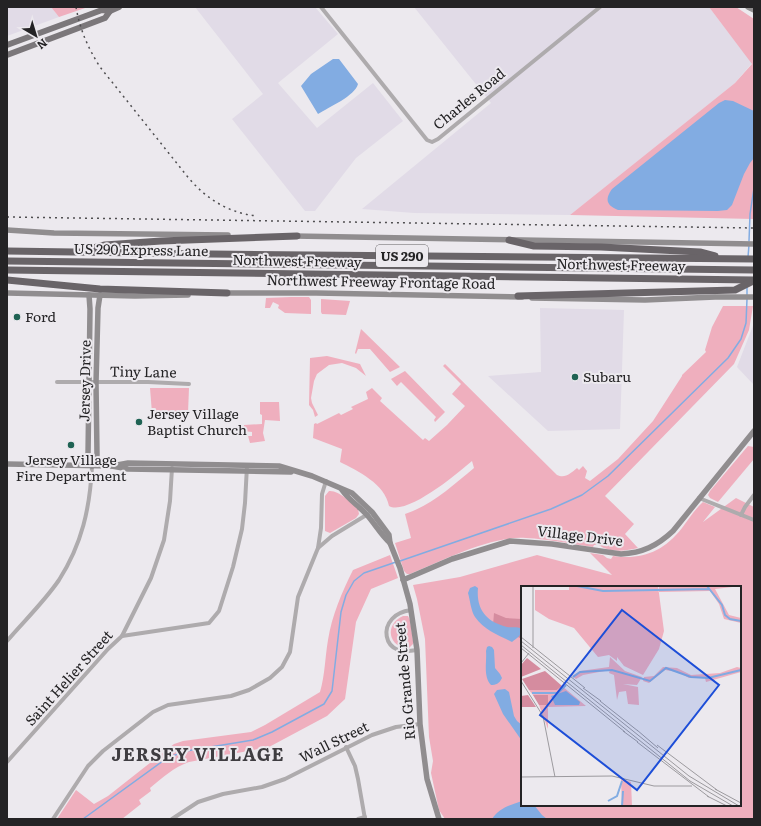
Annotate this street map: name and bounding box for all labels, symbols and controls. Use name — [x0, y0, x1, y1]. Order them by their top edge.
north arrow — [16, 16, 56, 56]
text: N — [34, 36, 51, 54]
street label: Charles Road — [428, 63, 509, 133]
street label: US 290 Express Lane — [73, 238, 209, 260]
road number: US 290 — [376, 245, 428, 267]
street label: Northwest Freeway — [232, 249, 363, 271]
street label: Northwest Freeway — [556, 253, 687, 275]
street label: Northwest Freeway Frontage Road — [267, 269, 496, 293]
place label: Ford — [25, 306, 57, 326]
marker: Ford — [12, 312, 22, 322]
street label: Jersey Drive — [73, 340, 95, 422]
street label: Tiny Lane — [109, 360, 177, 382]
place label: Subaru — [583, 366, 631, 386]
marker: Subaru — [570, 372, 580, 382]
place label: Jersey Village Baptist Church — [147, 403, 247, 439]
marker: Jersey Village Baptist Church — [134, 417, 144, 427]
marker: Jersey Village Fire Department — [66, 440, 76, 450]
place label: Jersey Village Fire Department — [16, 449, 127, 485]
street label: Village Drive — [536, 520, 624, 550]
inset map — [521, 586, 741, 806]
street label: Rio Grande Street — [389, 621, 419, 741]
street label: Saint Helier Street — [20, 625, 117, 729]
street label: Wall Street — [296, 716, 372, 766]
district label: JERSEY VILLAGE — [111, 740, 285, 767]

